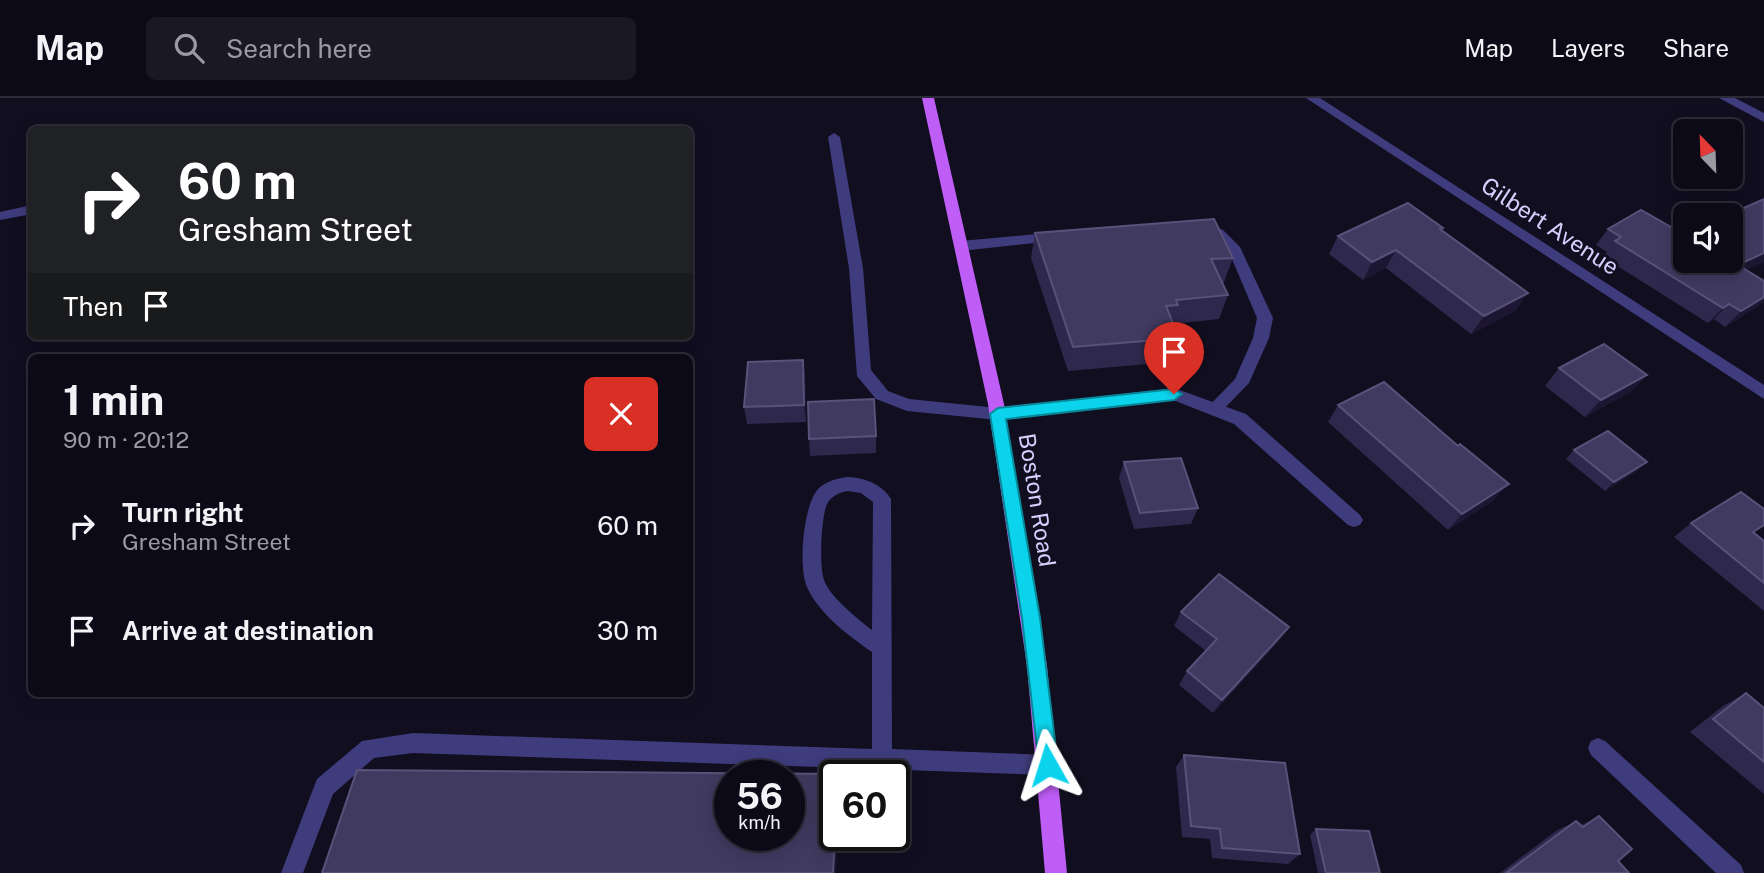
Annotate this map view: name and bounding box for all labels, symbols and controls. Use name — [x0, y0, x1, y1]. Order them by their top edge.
search box — [146, 17, 636, 80]
text: Map — [35, 29, 104, 67]
icon: search — [170, 29, 208, 67]
text: Search here — [226, 33, 372, 64]
text: Map — [1464, 34, 1513, 62]
text: Layers — [1551, 34, 1625, 62]
text: Share — [1663, 34, 1729, 62]
north arrow — [1673, 119, 1743, 189]
map controls — [1673, 119, 1743, 273]
text: 60 m — [178, 152, 297, 210]
icon: right — [63, 154, 154, 245]
street label: Gilbert Avenue — [1476, 171, 1624, 280]
button: sound — [1673, 203, 1743, 273]
text: Gresham Street — [178, 211, 413, 248]
icon: arrive — [137, 287, 175, 325]
text: Then — [63, 291, 123, 322]
pin — [1144, 322, 1204, 394]
icon: arrive — [1155, 333, 1193, 371]
text: 1 min — [63, 375, 164, 424]
button: close — [584, 377, 658, 451]
text: 90 m · 20:12 — [63, 426, 189, 453]
street label: Boston Road — [1014, 431, 1061, 569]
text: Turn right — [122, 497, 244, 528]
icon: right — [63, 507, 101, 545]
text: 60 m — [597, 510, 658, 541]
text: Gresham Street — [122, 528, 291, 555]
icon: arrive — [63, 612, 101, 650]
text: Arrive at destination — [122, 615, 374, 646]
text: 30 m — [597, 615, 658, 646]
position arrow — [1011, 728, 1085, 802]
speed limit sign: 60 — [819, 760, 910, 851]
text: 56 — [736, 776, 783, 817]
text: km/h — [738, 812, 781, 833]

